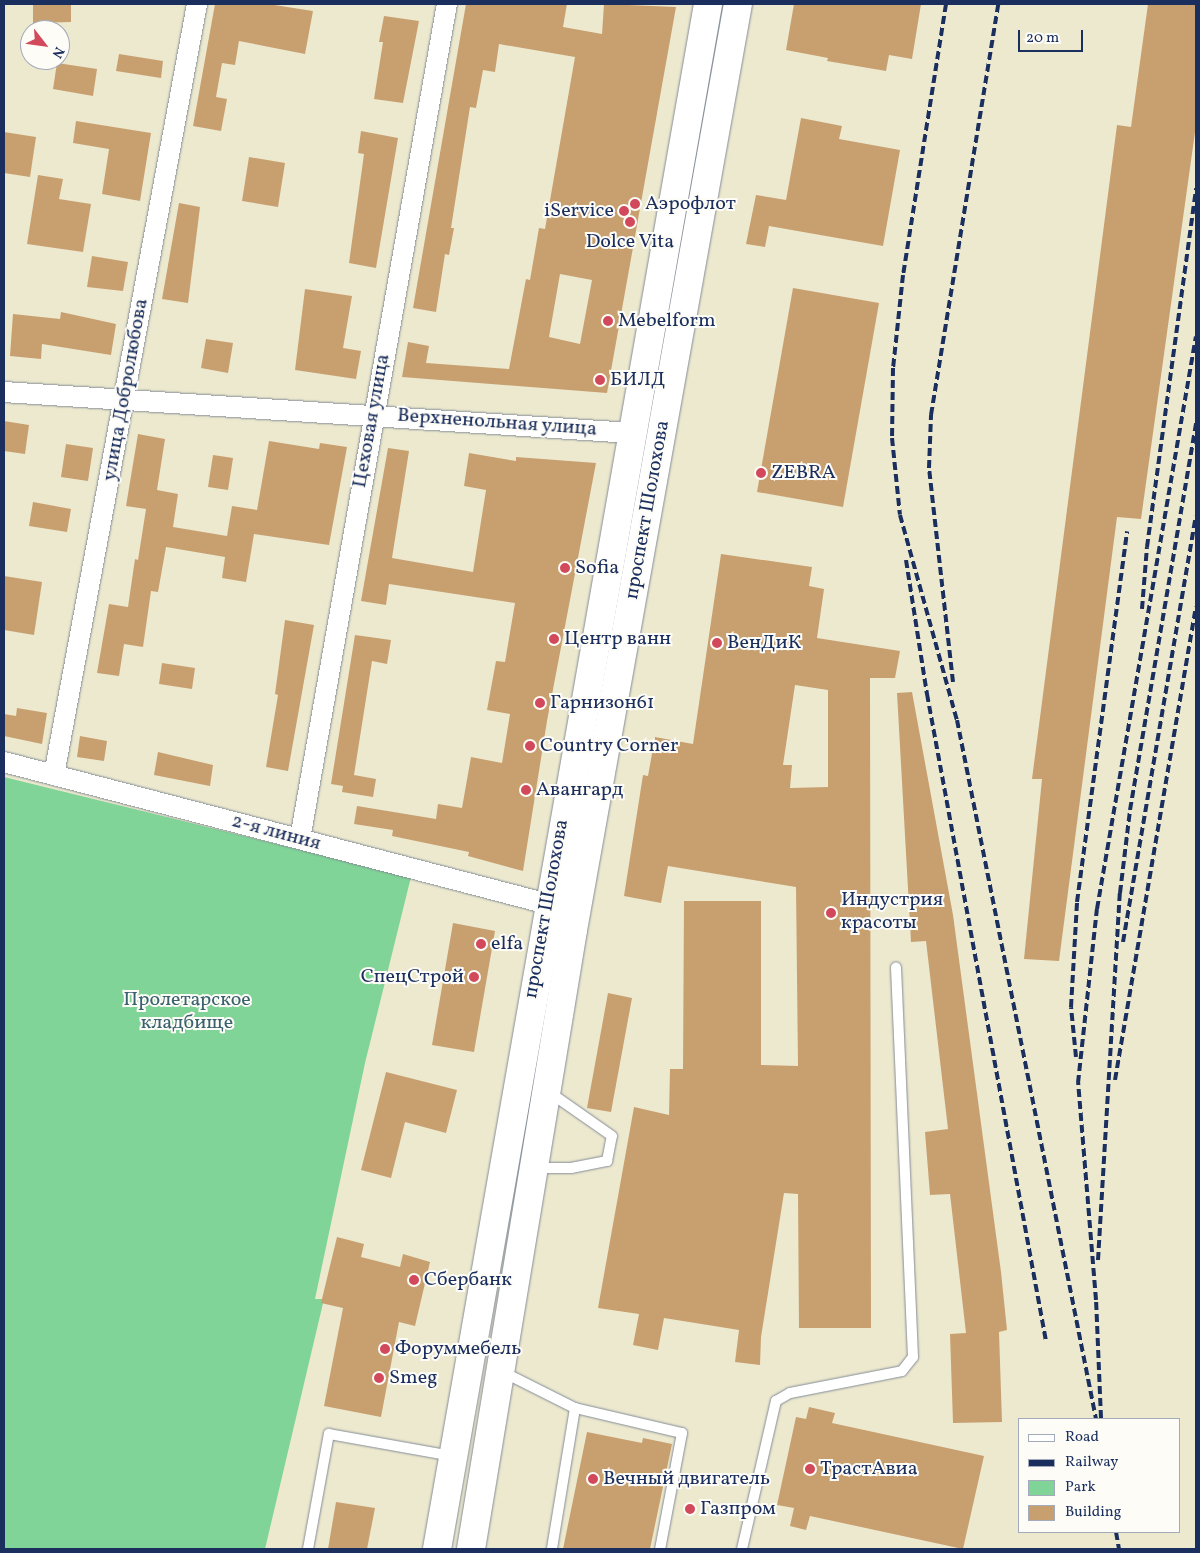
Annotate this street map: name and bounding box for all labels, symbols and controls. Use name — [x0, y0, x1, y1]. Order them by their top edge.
north arrow — [20, 20, 70, 70]
scale bar — [1020, 20, 1085, 52]
text: 20 m — [1026, 28, 1059, 49]
text: N — [47, 43, 68, 61]
place label: Аэрофлот — [645, 192, 736, 216]
marker: Аэрофлот — [629, 198, 641, 210]
place label: iService — [544, 199, 614, 223]
marker: iService — [618, 205, 630, 217]
marker: Dolce Vita — [624, 216, 636, 228]
place label: Dolce Vita — [585, 230, 675, 254]
street label: улица Добролюбова — [98, 297, 154, 483]
place label: Mebelform — [618, 309, 716, 333]
marker: Mebelform — [602, 315, 614, 327]
street label: Цеховая улица — [348, 352, 396, 490]
place label: БИЛД — [610, 368, 665, 392]
marker: БИЛД — [594, 374, 606, 386]
street label: Верхненольная улица — [396, 404, 598, 442]
street label: проспект Шолохова — [620, 419, 676, 601]
place label: ZEBRA — [771, 461, 836, 485]
marker: ZEBRA — [755, 467, 767, 479]
place label: Sofia — [575, 556, 619, 580]
marker: Sofia — [559, 562, 571, 574]
place label: Центр ванн — [564, 627, 671, 651]
place label: ВенДиК — [727, 631, 801, 655]
marker: Центр ванн — [548, 633, 560, 645]
marker: ВенДиК — [711, 637, 723, 649]
place label: Гарнизон61 — [550, 691, 655, 715]
marker: Гарнизон61 — [534, 697, 546, 709]
place label: Country Corner — [540, 734, 679, 758]
marker: Country Corner — [524, 740, 536, 752]
place label: Авангард — [536, 778, 623, 802]
marker: Авангард — [520, 784, 532, 796]
street label: 2-я линия — [229, 810, 323, 856]
street label: проспект Шолохова — [519, 818, 575, 1000]
place label: Индустрия красоты — [841, 889, 943, 936]
marker: Индустрия красоты — [825, 907, 837, 919]
place label: elfa — [491, 932, 523, 956]
marker: elfa — [475, 938, 487, 950]
place label: СпецСтрой — [361, 965, 464, 989]
marker: СпецСтрой — [468, 971, 480, 983]
park label: Пролетарское кладбище — [123, 989, 251, 1036]
place label: Сбербанк — [424, 1268, 512, 1292]
marker: Сбербанк — [408, 1274, 420, 1286]
place label: Форуммебель — [395, 1337, 521, 1361]
marker: Форуммебель — [379, 1343, 391, 1355]
place label: Smeg — [389, 1366, 437, 1390]
marker: Smeg — [373, 1372, 385, 1384]
legend — [1018, 1418, 1180, 1533]
text: Road — [1065, 1427, 1099, 1448]
text: Railway — [1065, 1452, 1118, 1473]
place label: ТрастАвиа — [820, 1457, 918, 1481]
marker: ТрастАвиа — [804, 1463, 816, 1475]
place label: Вечный двигатель — [603, 1467, 770, 1491]
marker: Вечный двигатель — [587, 1473, 599, 1485]
text: Park — [1065, 1477, 1096, 1498]
place label: Газпром — [700, 1497, 776, 1521]
text: Building — [1065, 1502, 1121, 1523]
marker: Газпром — [684, 1503, 696, 1515]

